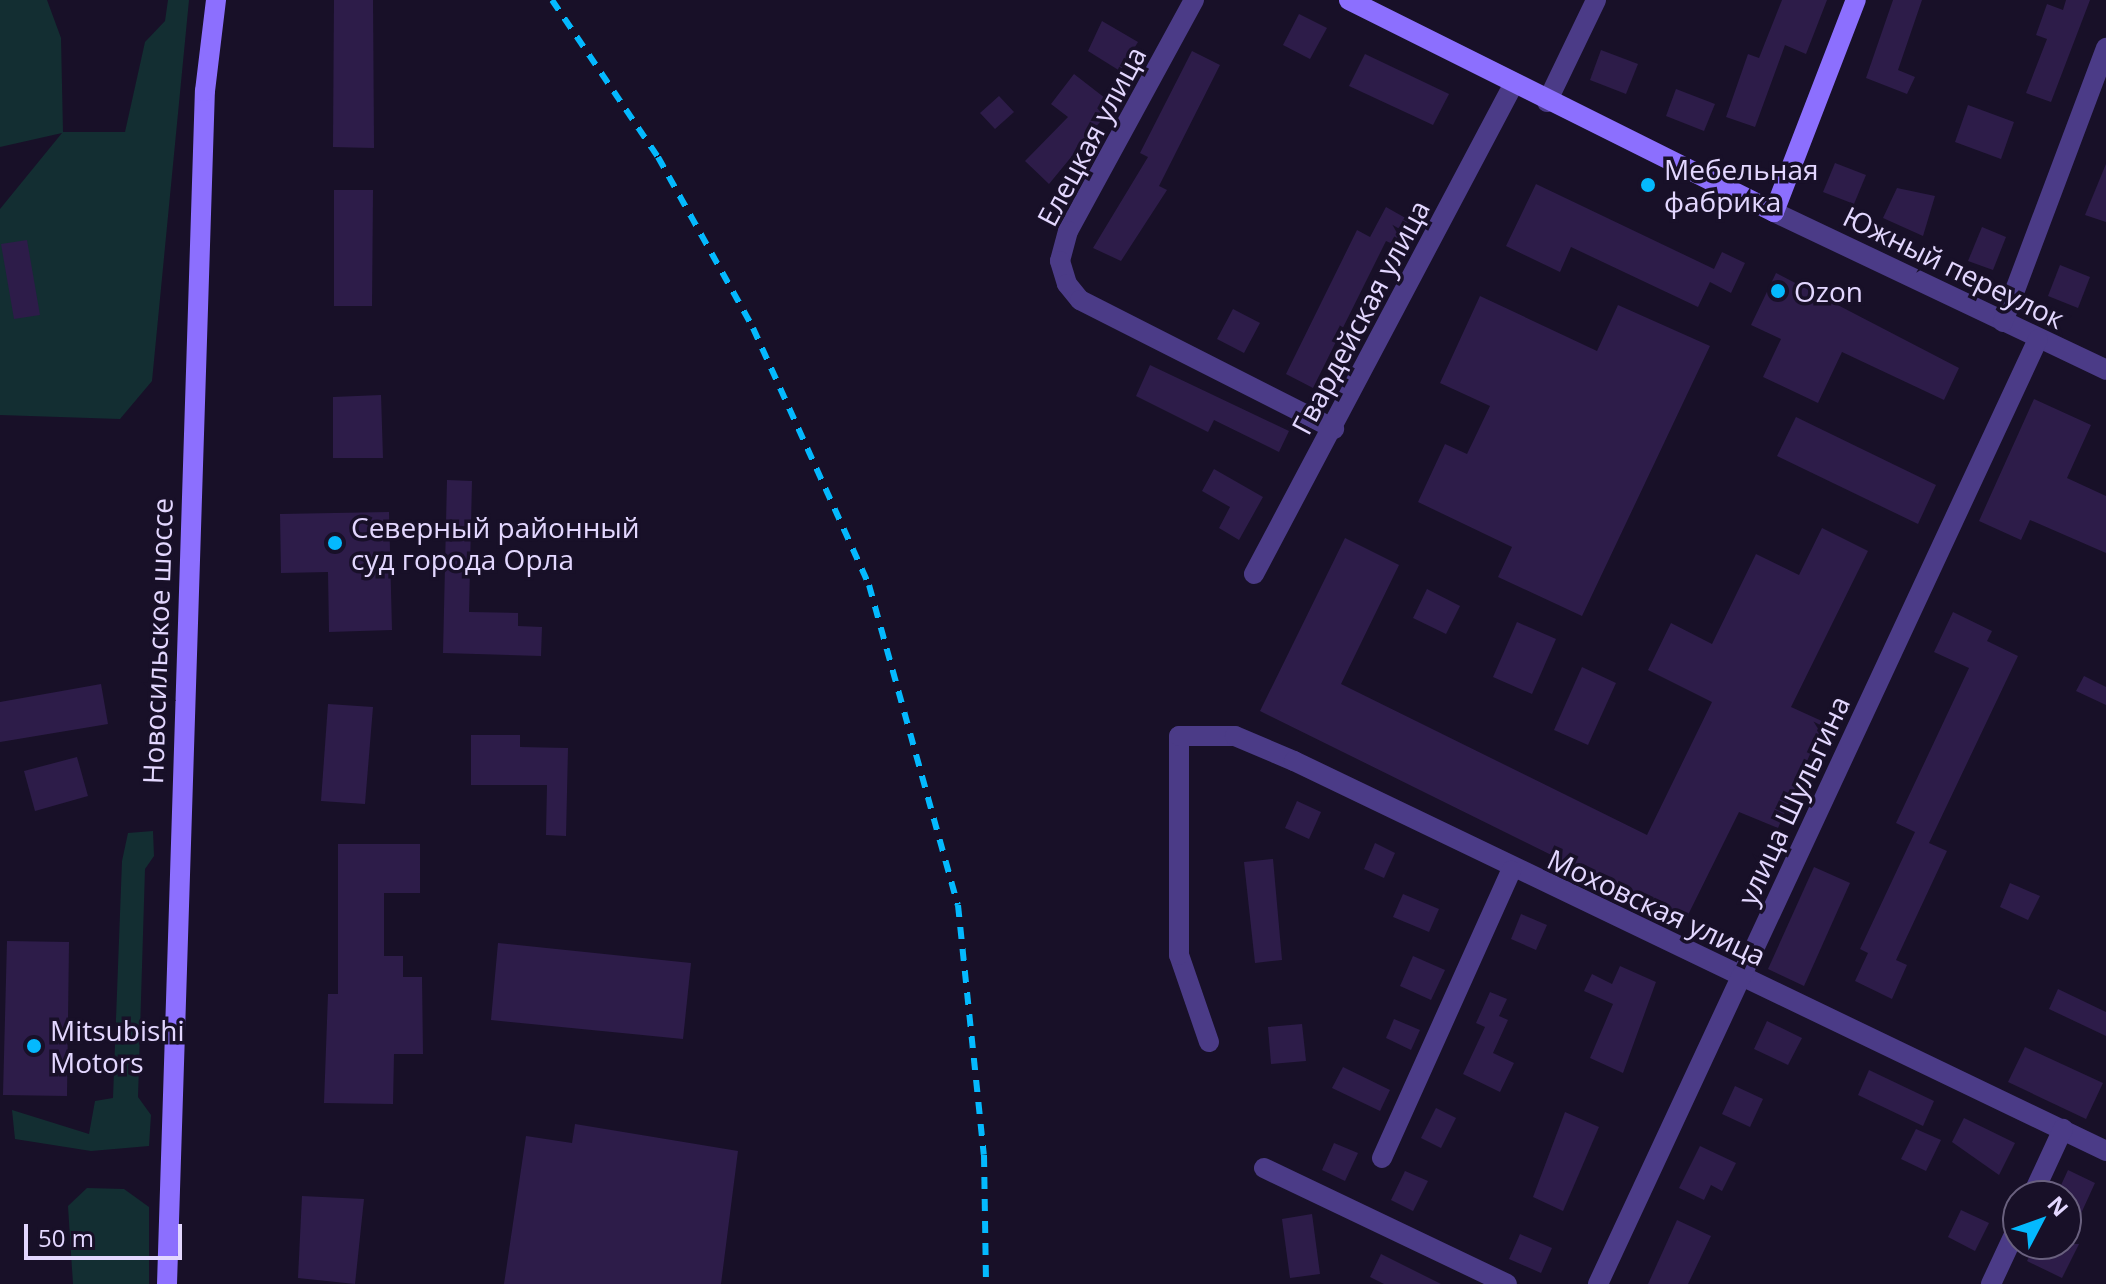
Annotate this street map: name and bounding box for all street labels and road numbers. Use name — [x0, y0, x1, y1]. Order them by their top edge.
street label: Елецкая улица — [1030, 40, 1152, 232]
street label: Гвардейская улица — [1284, 194, 1436, 440]
street label: Южный переулок — [1838, 199, 2070, 335]
street label: Новосильское шоссе — [135, 497, 179, 785]
street label: улица Шульгина — [1730, 690, 1856, 910]
street label: Моховская улица — [1543, 842, 1771, 972]

